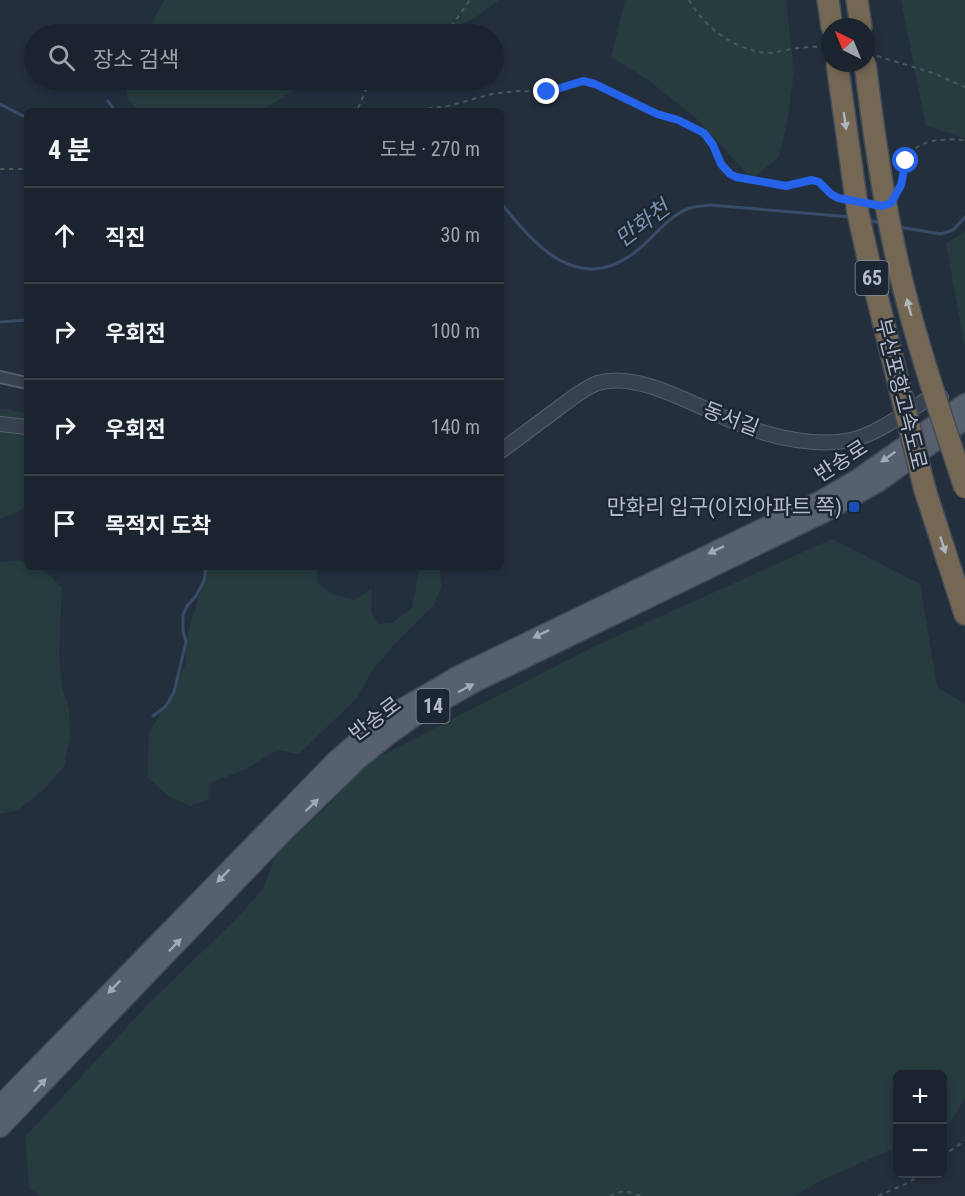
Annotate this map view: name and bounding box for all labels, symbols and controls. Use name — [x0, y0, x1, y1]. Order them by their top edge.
north arrow — [821, 18, 875, 72]
search box — [24, 24, 504, 90]
icon: search — [45, 41, 78, 74]
text: 장소 검색 — [93, 47, 179, 72]
route end — [533, 78, 559, 104]
one-way arrow — [840, 112, 849, 131]
text: 4 분 — [48, 135, 91, 165]
text: 도보 · 270 m — [380, 137, 480, 161]
route start — [892, 147, 918, 173]
water label: 만화천 — [611, 193, 676, 252]
icon: ahead — [48, 219, 81, 252]
text: 30 m — [441, 223, 480, 247]
text: 직진 — [105, 225, 145, 250]
road number: 65 — [856, 261, 888, 295]
one-way arrow — [904, 298, 913, 316]
icon: right — [48, 315, 81, 348]
street label: 부산포항고속도로 — [871, 316, 931, 472]
text: 100 m — [431, 319, 480, 343]
text: 우회전 — [105, 321, 166, 346]
street label: 동서길 — [700, 397, 762, 441]
icon: right — [48, 411, 81, 444]
text: 140 m — [431, 415, 480, 439]
text: 우회전 — [105, 417, 166, 442]
street label: 반송로 — [810, 435, 872, 487]
one-way arrow — [880, 451, 896, 463]
place label: 만화리 입구(이진아파트 쪽) — [607, 495, 842, 519]
marker: 만화리 입구(이진아파트 쪽) — [847, 500, 861, 514]
icon: arrive — [48, 507, 81, 540]
text: 목적지 도착 — [105, 513, 211, 538]
one-way arrow — [939, 536, 948, 554]
one-way arrow — [708, 545, 725, 555]
one-way arrow — [532, 630, 549, 639]
one-way arrow — [458, 683, 475, 693]
road number: 14 — [416, 689, 450, 723]
street label: 반송로 — [345, 692, 405, 746]
one-way arrow — [304, 799, 318, 813]
one-way arrow — [216, 868, 230, 882]
one-way arrow — [168, 938, 182, 952]
one-way arrow — [107, 979, 121, 994]
map controls — [893, 1070, 947, 1178]
button: + — [893, 1070, 947, 1124]
one-way arrow — [33, 1078, 47, 1093]
button: − — [893, 1124, 947, 1178]

